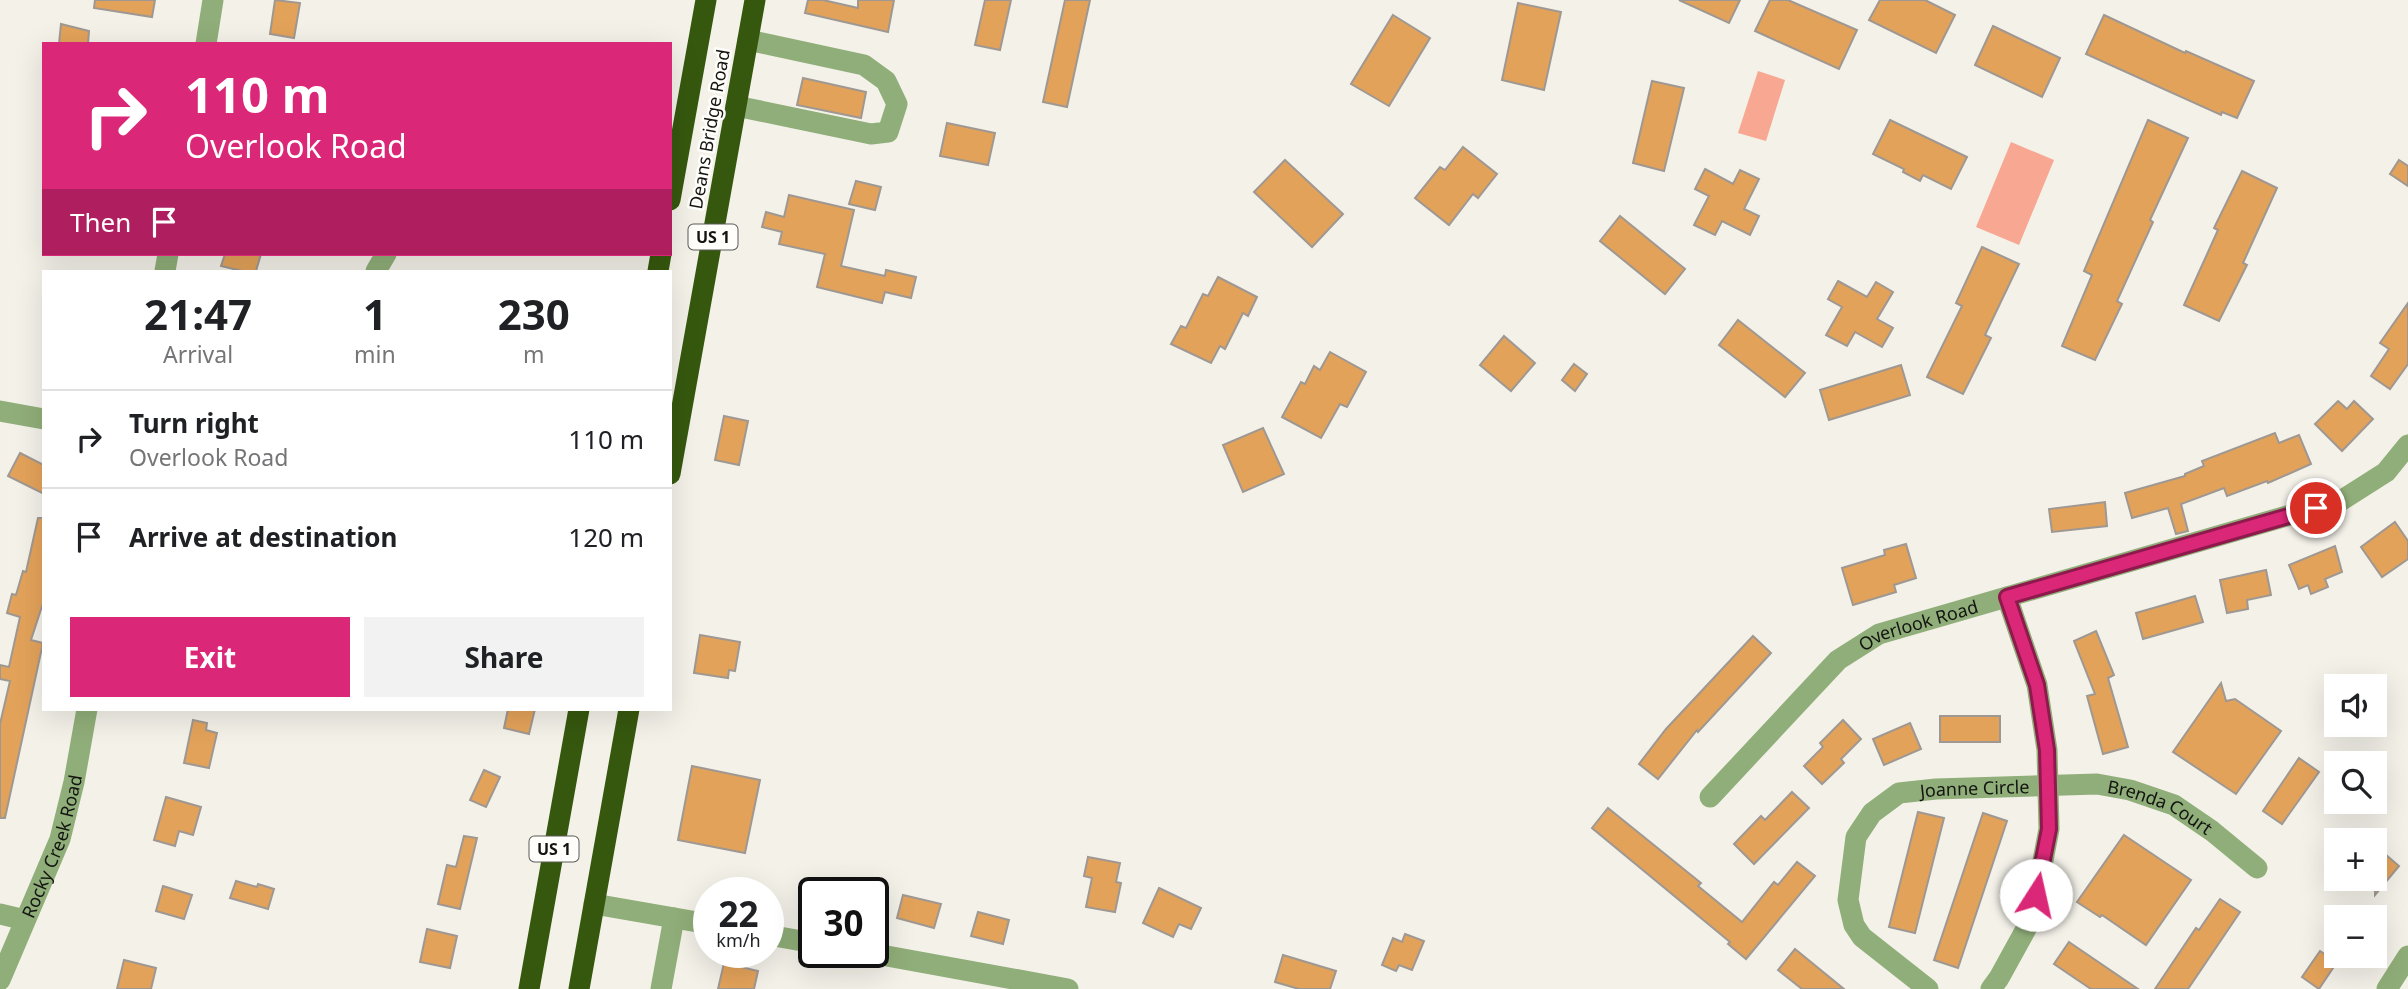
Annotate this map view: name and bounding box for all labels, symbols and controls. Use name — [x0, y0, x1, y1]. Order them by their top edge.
street label: Deans Bridge Road — [683, 47, 735, 211]
text: 110 m — [185, 61, 330, 127]
icon: right — [70, 70, 161, 161]
text: Overlook Road — [185, 124, 407, 167]
icon: arrive — [145, 203, 183, 241]
text: Then — [70, 204, 131, 240]
road number: US 1 — [688, 224, 738, 249]
text: 21:47 — [144, 285, 252, 342]
text: 1 — [363, 285, 387, 342]
text: 230 — [498, 285, 570, 342]
text: Arrival — [163, 338, 233, 370]
text: min — [354, 338, 396, 370]
text: m — [523, 338, 545, 370]
text: Turn right — [129, 405, 259, 441]
icon: right — [70, 420, 108, 458]
text: 110 m — [568, 421, 644, 457]
text: Overlook Road — [129, 441, 288, 473]
pin — [2286, 478, 2346, 538]
icon: arrive — [2297, 489, 2335, 527]
icon: arrive — [70, 518, 108, 556]
text: Arrive at destination — [129, 519, 398, 555]
text: 120 m — [568, 519, 644, 555]
street label: Overlook Road — [1854, 594, 1981, 656]
button: Exit — [70, 617, 350, 697]
button: Share — [364, 617, 644, 697]
map controls — [2324, 674, 2387, 968]
button: sound — [2324, 674, 2387, 737]
button: search — [2324, 751, 2387, 814]
street label: Rocky Creek Road — [16, 773, 87, 921]
street label: Joanne Circle — [1917, 774, 2030, 803]
street label: Brenda Court — [2106, 774, 2218, 840]
button: + — [2324, 828, 2387, 891]
road number: US 1 — [530, 836, 578, 862]
position arrow — [1999, 858, 2073, 932]
speed limit sign: 30 — [798, 877, 889, 968]
text: 22 — [718, 890, 759, 937]
button: − — [2324, 905, 2387, 968]
text: km/h — [716, 928, 761, 952]

